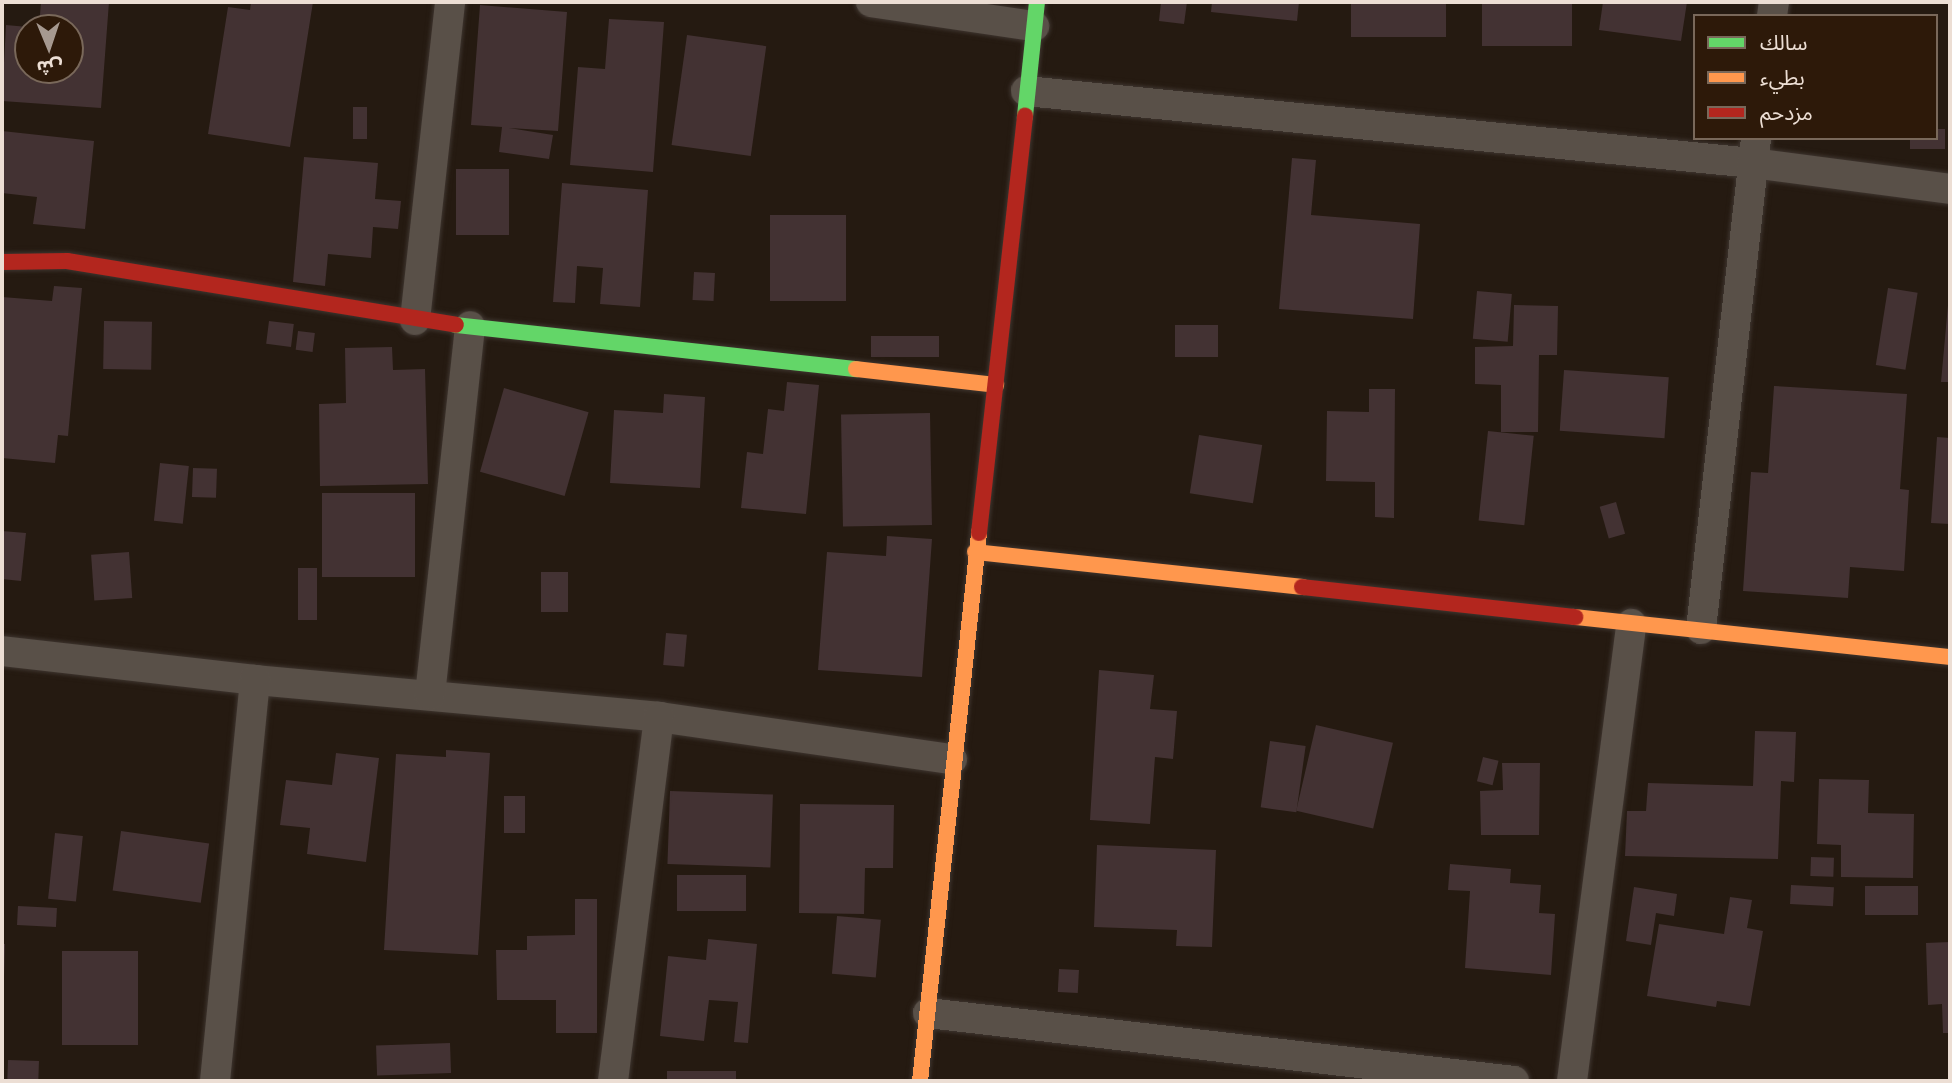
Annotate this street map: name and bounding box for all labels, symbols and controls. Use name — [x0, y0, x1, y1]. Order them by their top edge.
north arrow — [14, 14, 84, 84]
legend — [1693, 14, 1938, 140]
text: سالك — [1760, 28, 1807, 56]
text: ش — [36, 56, 63, 81]
text: بطيء — [1760, 63, 1805, 91]
text: مزدحم — [1760, 98, 1813, 126]

